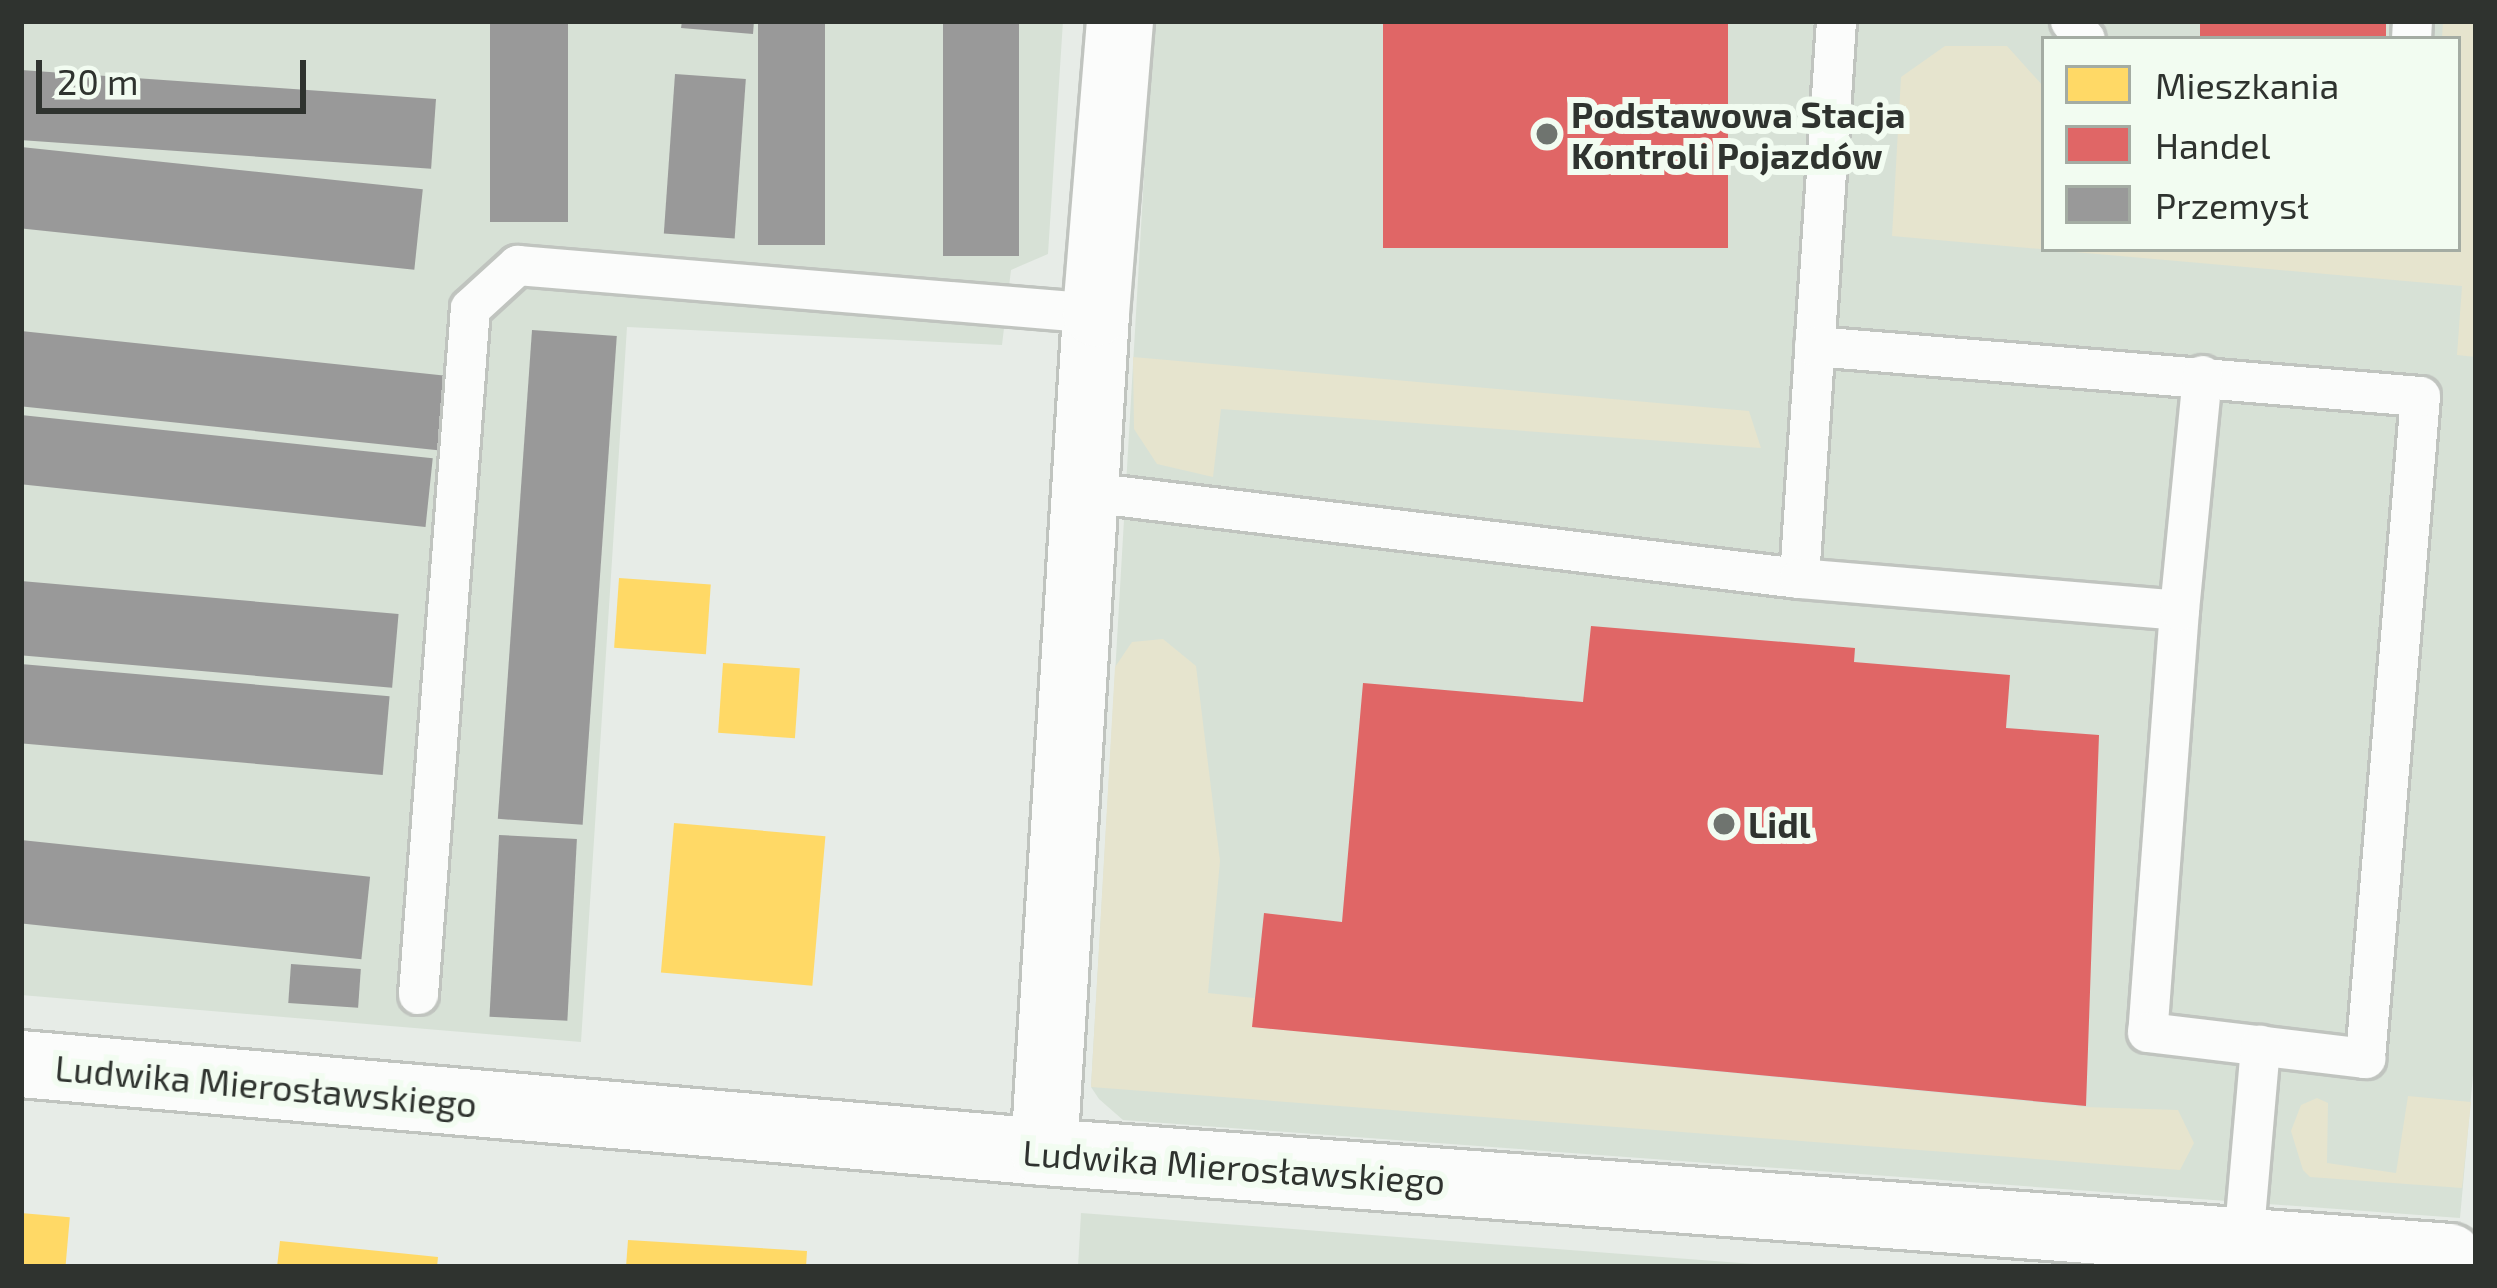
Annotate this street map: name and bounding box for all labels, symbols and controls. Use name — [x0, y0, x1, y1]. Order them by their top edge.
scale bar — [42, 36, 312, 110]
legend — [2041, 36, 2461, 252]
text: 20 m — [57, 59, 139, 102]
text: Mieszkania — [2155, 63, 2339, 106]
place label: Podstawowa Stacja Kontroli Pojazdów — [1571, 91, 1906, 176]
marker: Podstawowa Stacja Kontroli Pojazdów — [1534, 121, 1560, 147]
text: Handel — [2155, 123, 2270, 166]
text: Przemysł — [2155, 183, 2309, 226]
place label: Lidl — [1748, 802, 1811, 846]
marker: Lidl — [1711, 811, 1737, 837]
street label: Ludwika Mierosławskiego — [53, 1045, 479, 1125]
street label: Ludwika Mierosławskiego — [1021, 1130, 1447, 1202]

